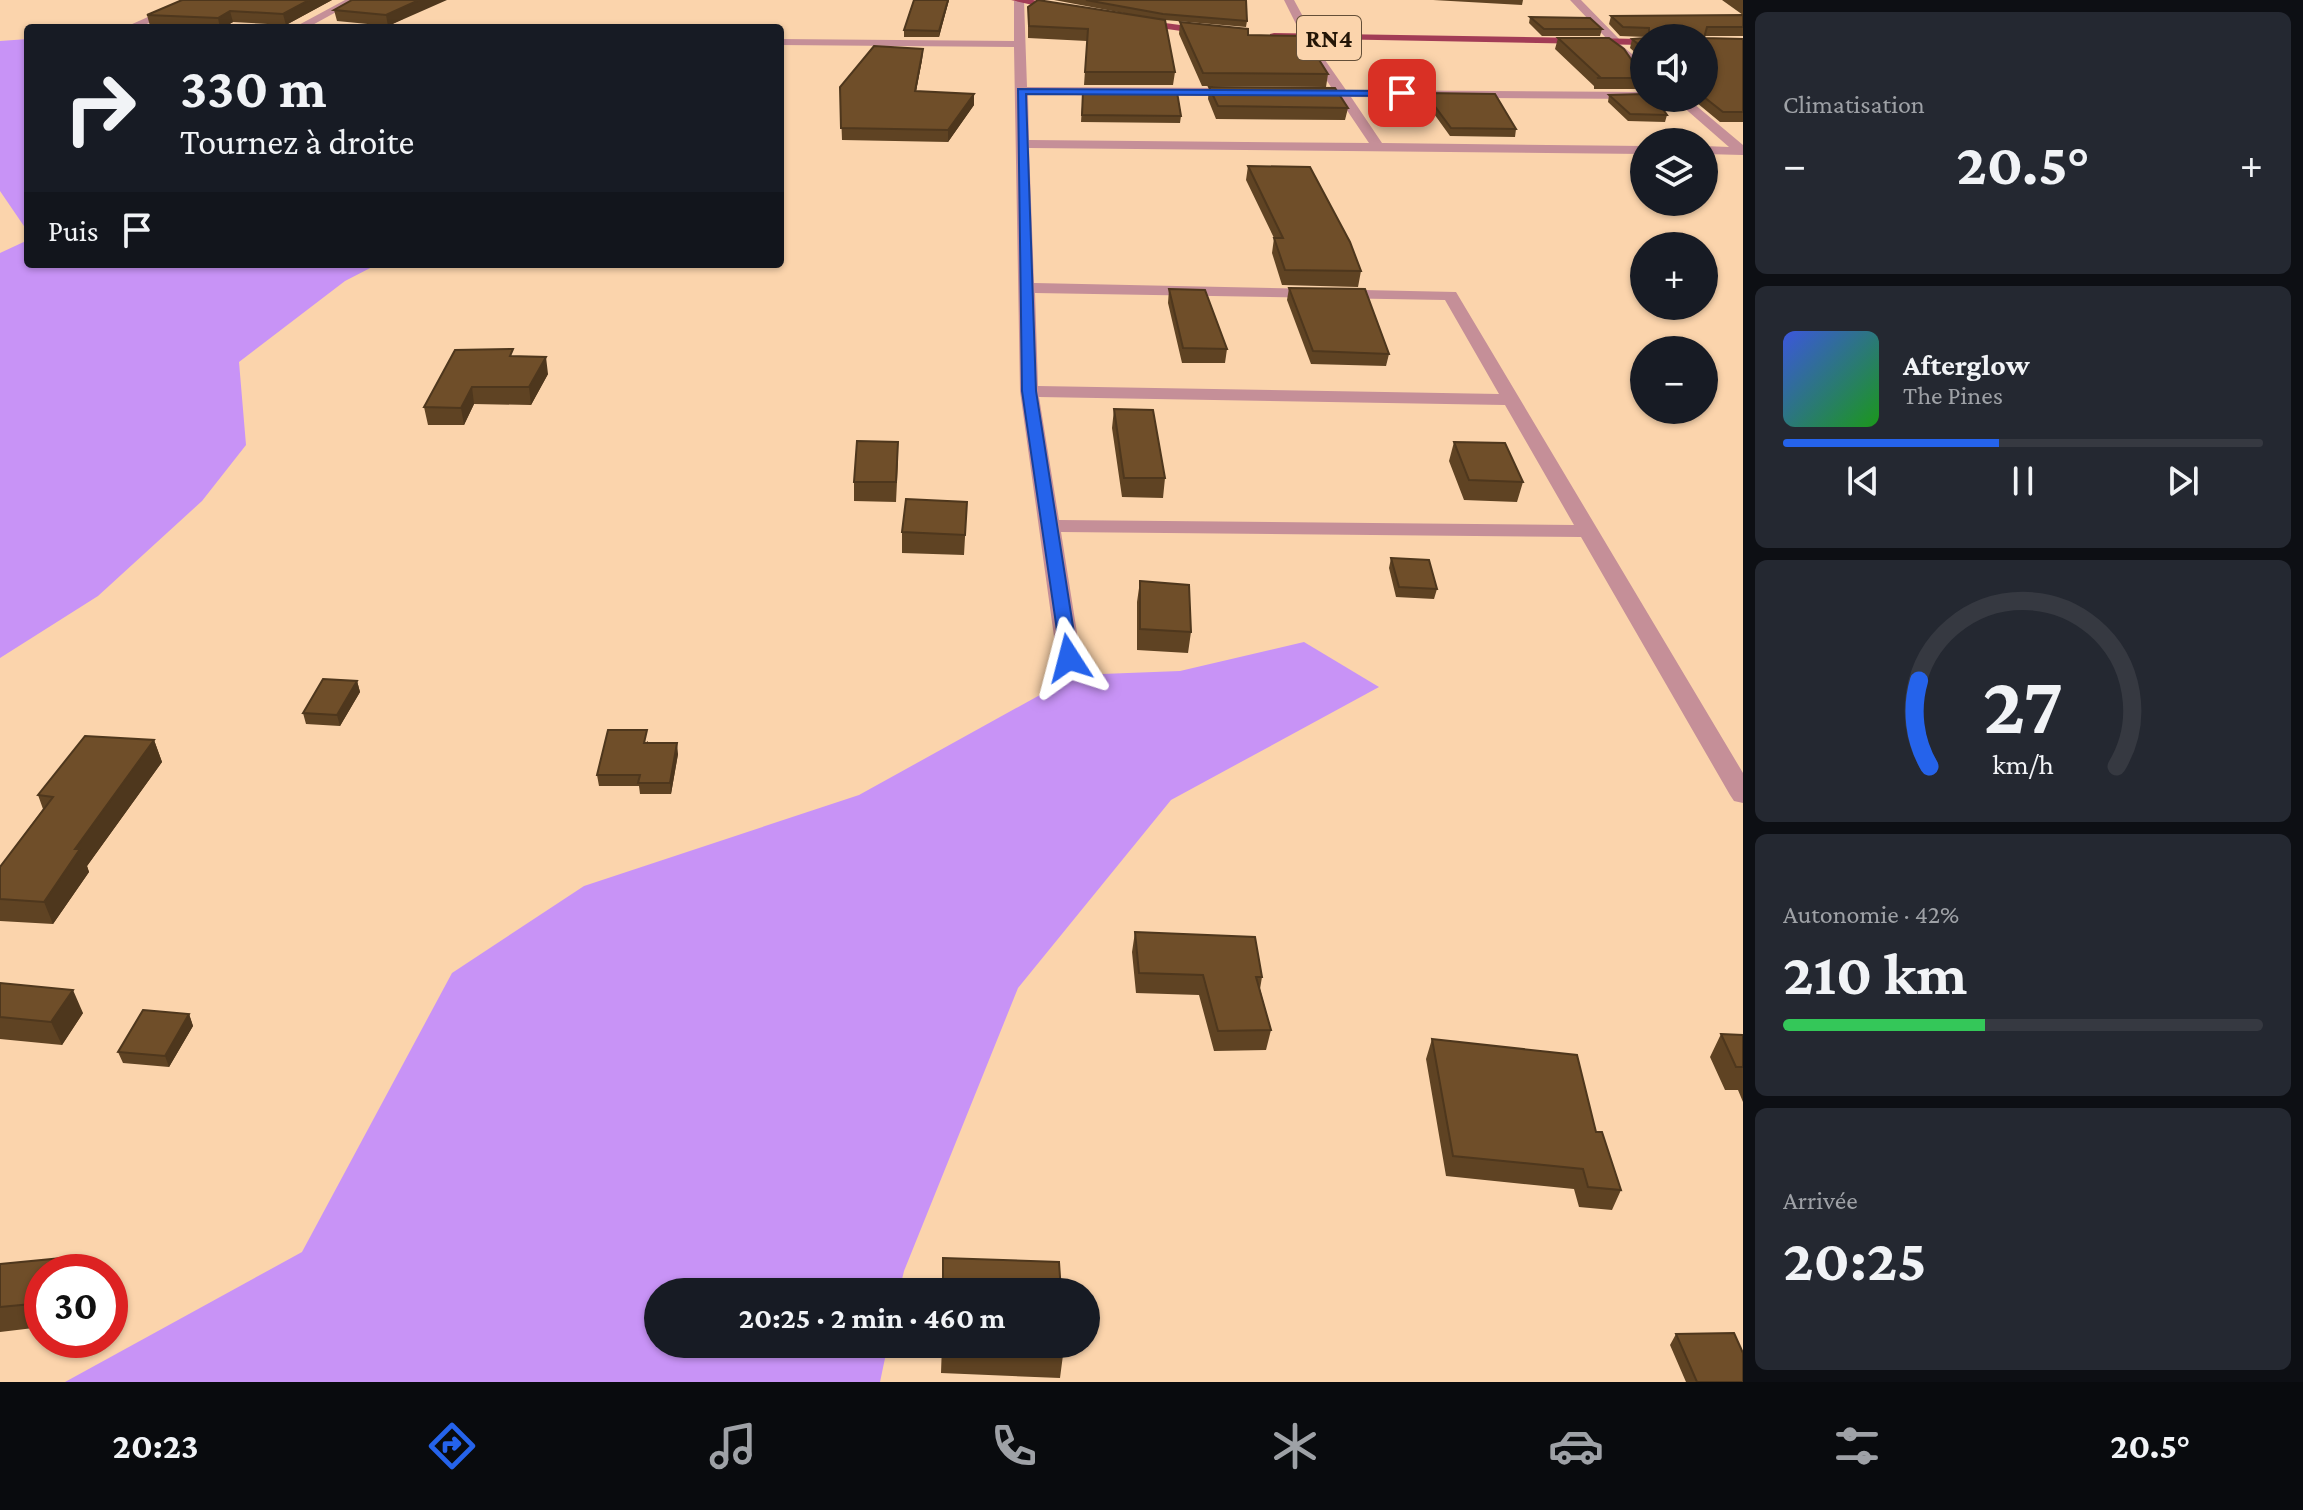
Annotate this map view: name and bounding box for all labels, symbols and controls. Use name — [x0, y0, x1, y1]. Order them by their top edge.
road number: RN4 — [1297, 16, 1361, 60]
map controls — [1630, 24, 1718, 424]
button: sound — [1630, 24, 1718, 112]
icon: right — [48, 56, 152, 160]
text: 330 m — [180, 57, 327, 119]
pin — [1368, 59, 1436, 127]
icon: arrive — [1380, 71, 1424, 115]
text: Climatisation — [1783, 90, 1925, 119]
text: Tournez à droite — [180, 122, 414, 162]
button: layers — [1630, 128, 1718, 216]
text: 20.5° — [1956, 130, 2090, 197]
text: − — [1783, 140, 1806, 188]
text: + — [2240, 140, 2263, 188]
icon: arrive — [115, 208, 159, 252]
text: Puis — [48, 214, 99, 247]
button: + — [1630, 232, 1718, 320]
button: − — [1630, 336, 1718, 424]
text: Afterglow — [1903, 348, 2030, 381]
text: The Pines — [1903, 381, 2003, 410]
icon: previous — [1841, 459, 1885, 503]
icon: pause — [2001, 459, 2045, 503]
icon: next — [2161, 459, 2205, 503]
position arrow — [1027, 616, 1111, 700]
text: 27 — [1983, 658, 2063, 751]
text: km/h — [1992, 748, 2054, 780]
text: Autonomie · 42% — [1783, 900, 1959, 929]
text: 210 km — [1783, 940, 1967, 1007]
text: Arrivée — [1783, 1186, 1858, 1215]
text: 20:25 — [1783, 1226, 1927, 1293]
speed limit sign: 30 — [24, 1254, 128, 1358]
text: 20:25 · 2 min · 460 m — [739, 1301, 1005, 1334]
icon: directions — [424, 1418, 480, 1474]
icon: music — [705, 1418, 761, 1474]
icon: phone — [986, 1418, 1042, 1474]
icon: climate — [1267, 1418, 1323, 1474]
icon: car — [1548, 1418, 1604, 1474]
icon: filters — [1829, 1418, 1885, 1474]
text: 20:23 — [113, 1426, 199, 1466]
text: 20.5° — [2110, 1426, 2190, 1466]

